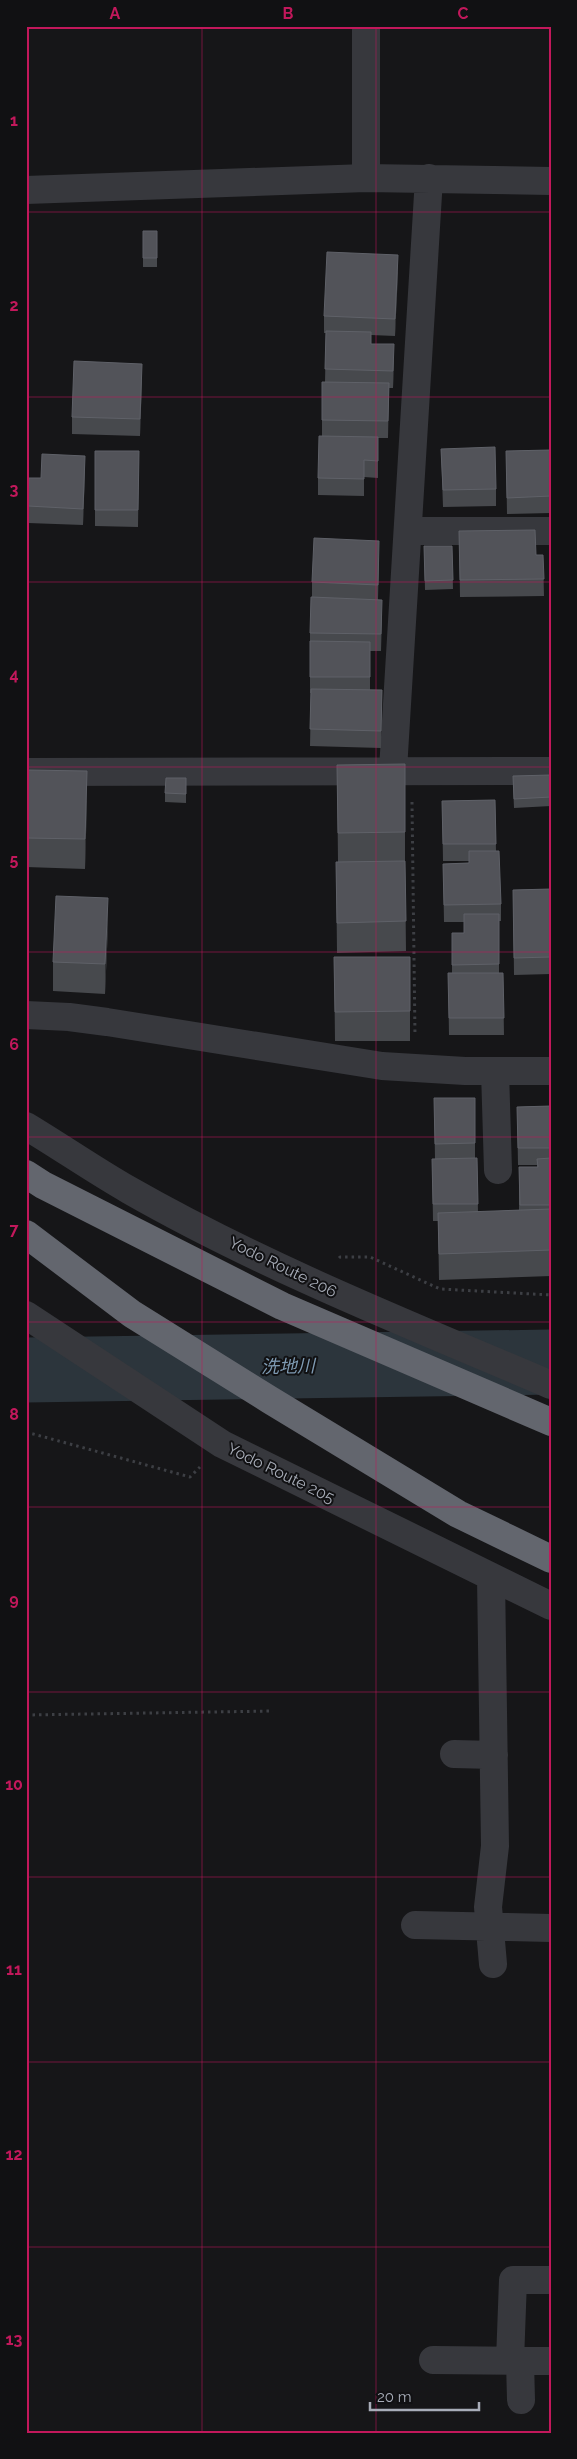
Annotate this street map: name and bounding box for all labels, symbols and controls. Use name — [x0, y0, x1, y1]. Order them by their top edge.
text: A — [110, 4, 121, 23]
text: B — [283, 4, 294, 23]
text: C — [458, 4, 469, 23]
text: 1 — [10, 111, 18, 130]
text: 2 — [9, 296, 19, 315]
text: 3 — [10, 480, 19, 499]
text: 4 — [9, 665, 19, 684]
text: 5 — [10, 850, 19, 869]
text: 6 — [9, 1035, 19, 1054]
text: 7 — [10, 1220, 19, 1239]
street label: Yodo Route 206 — [226, 1233, 340, 1301]
water label: 洗地川 — [261, 1355, 317, 1377]
text: 8 — [9, 1405, 19, 1424]
street label: Yodo Route 205 — [224, 1439, 338, 1507]
text: 9 — [9, 1590, 19, 1609]
text: 10 — [5, 1775, 23, 1794]
text: 11 — [6, 1960, 22, 1979]
text: 12 — [6, 2145, 22, 2164]
text: 13 — [6, 2330, 22, 2349]
scale bar — [370, 2379, 478, 2411]
text: 20 m — [377, 2388, 412, 2406]

